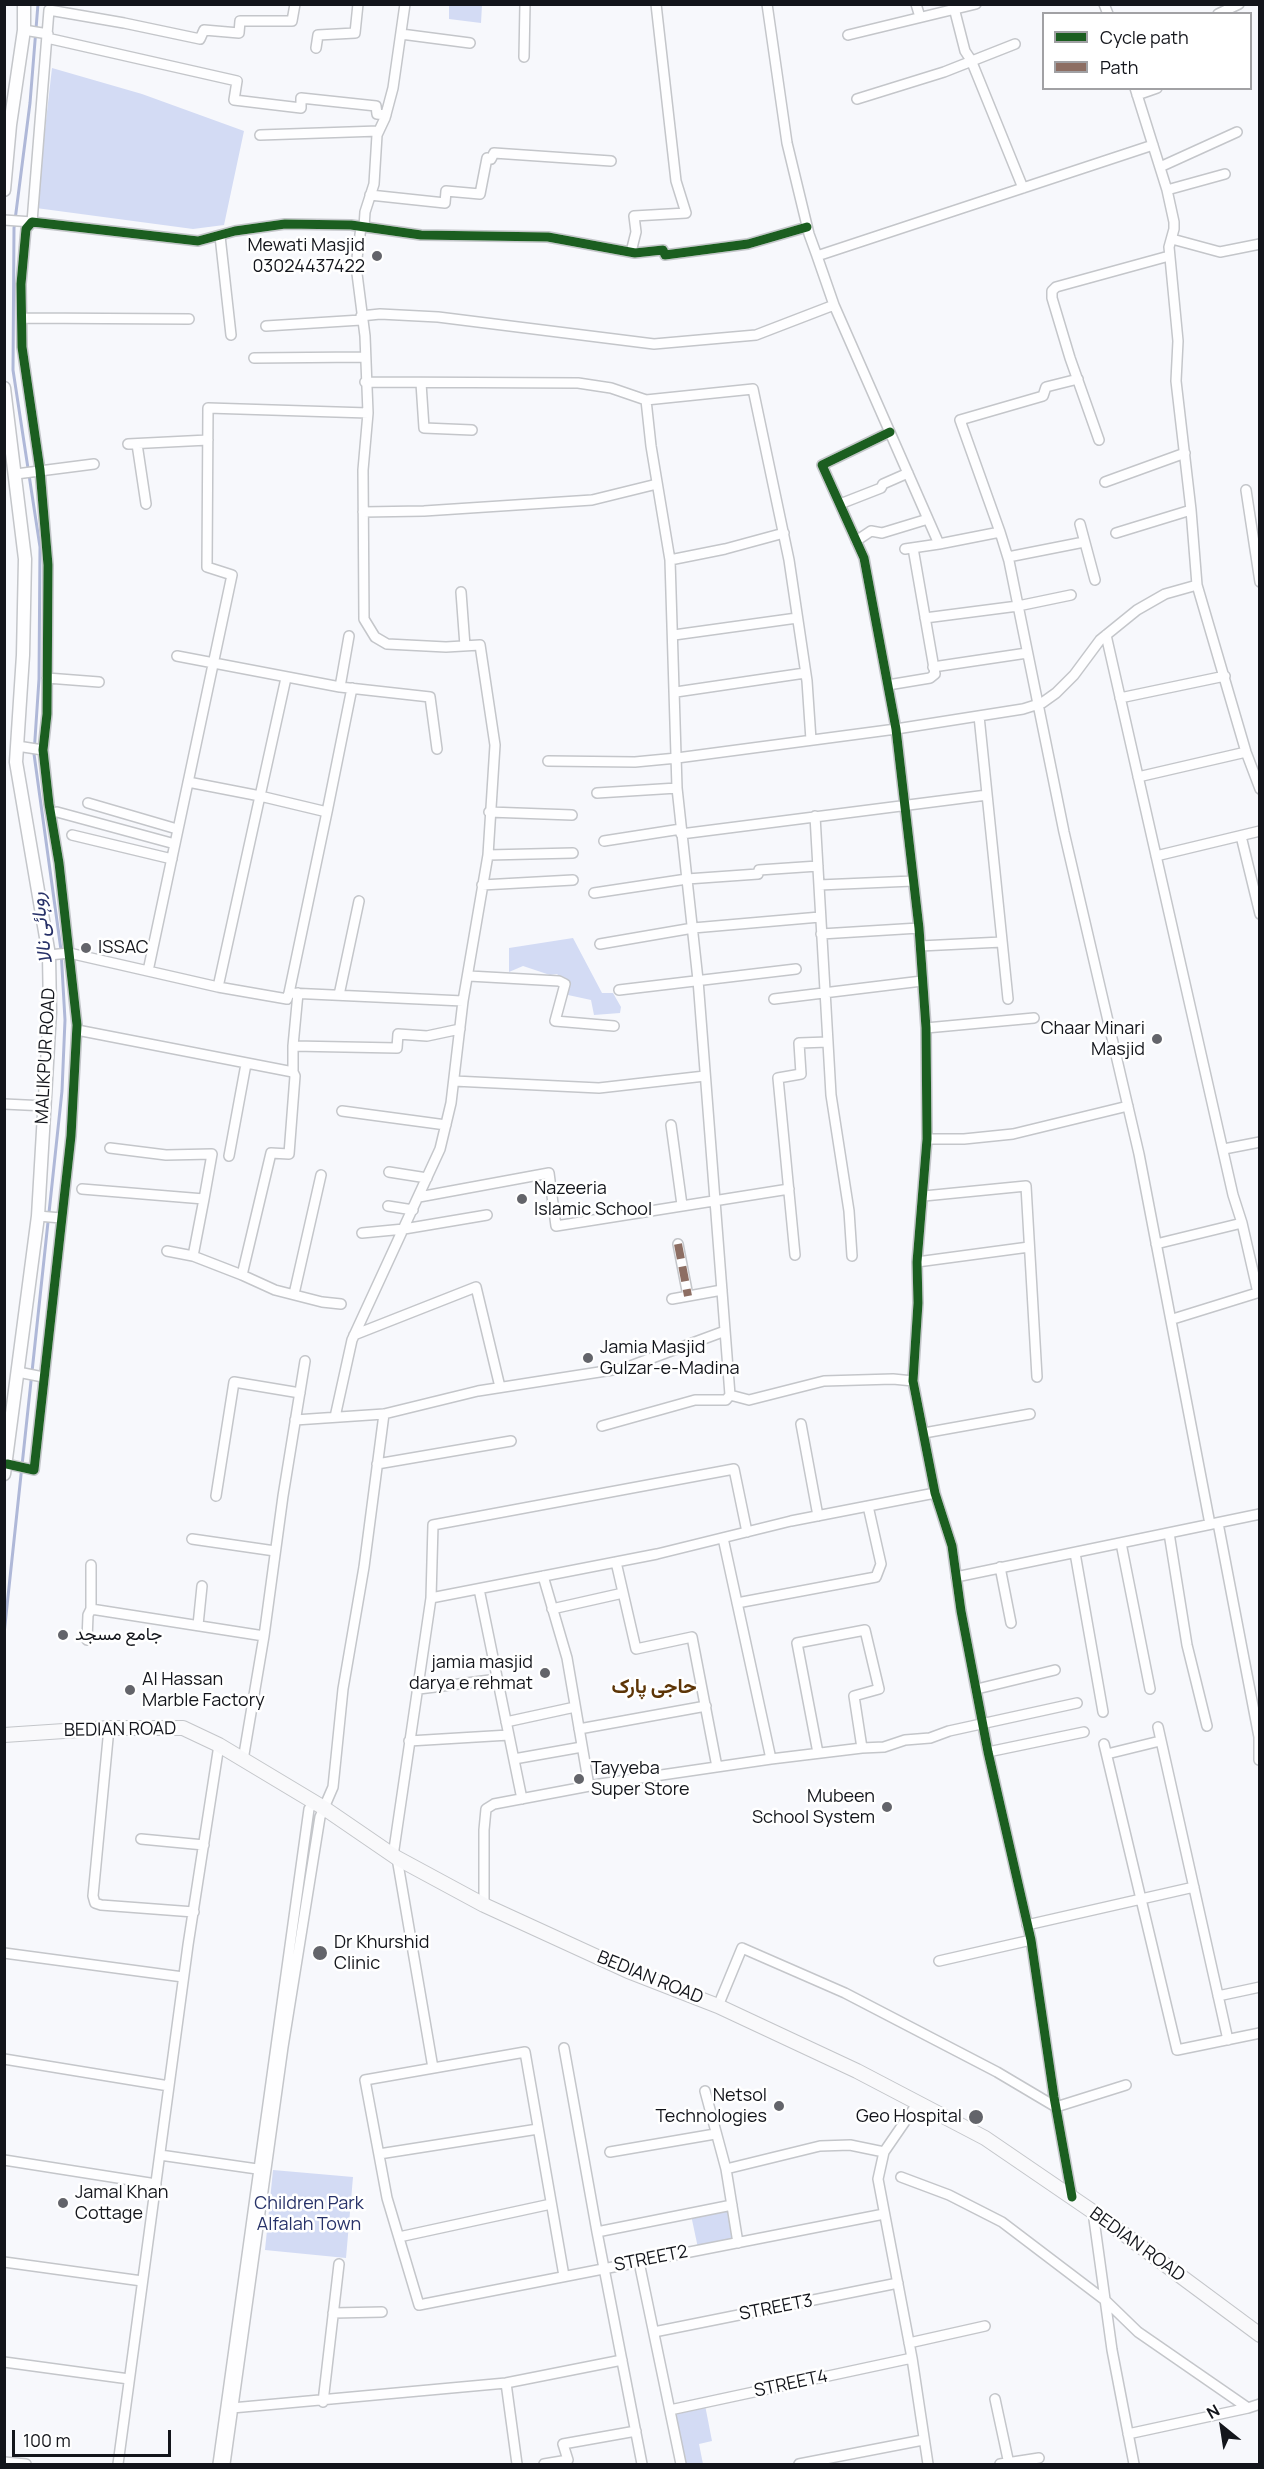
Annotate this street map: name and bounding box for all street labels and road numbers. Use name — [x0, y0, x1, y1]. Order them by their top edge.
street label: MALIKPUR ROAD — [32, 987, 60, 1125]
street label: BEDIAN ROAD — [64, 1718, 176, 1742]
street label: BEDIAN ROAD — [594, 1947, 706, 2009]
street label: BEDIAN ROAD — [1085, 2203, 1189, 2287]
street label: STREET2 — [612, 2241, 690, 2277]
street label: STREET3 — [737, 2290, 815, 2326]
street label: STREET4 — [752, 2366, 830, 2402]

